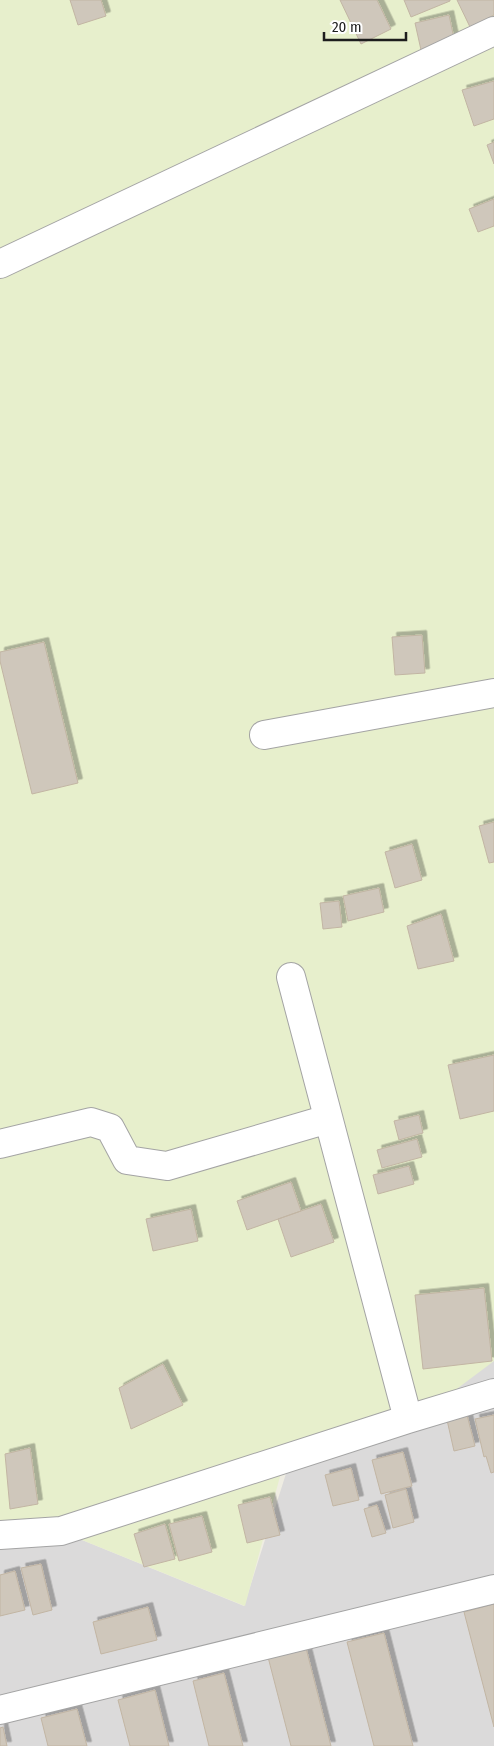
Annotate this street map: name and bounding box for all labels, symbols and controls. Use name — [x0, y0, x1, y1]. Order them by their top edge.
scale bar — [324, 10, 406, 42]
text: 20 m — [332, 18, 362, 36]

